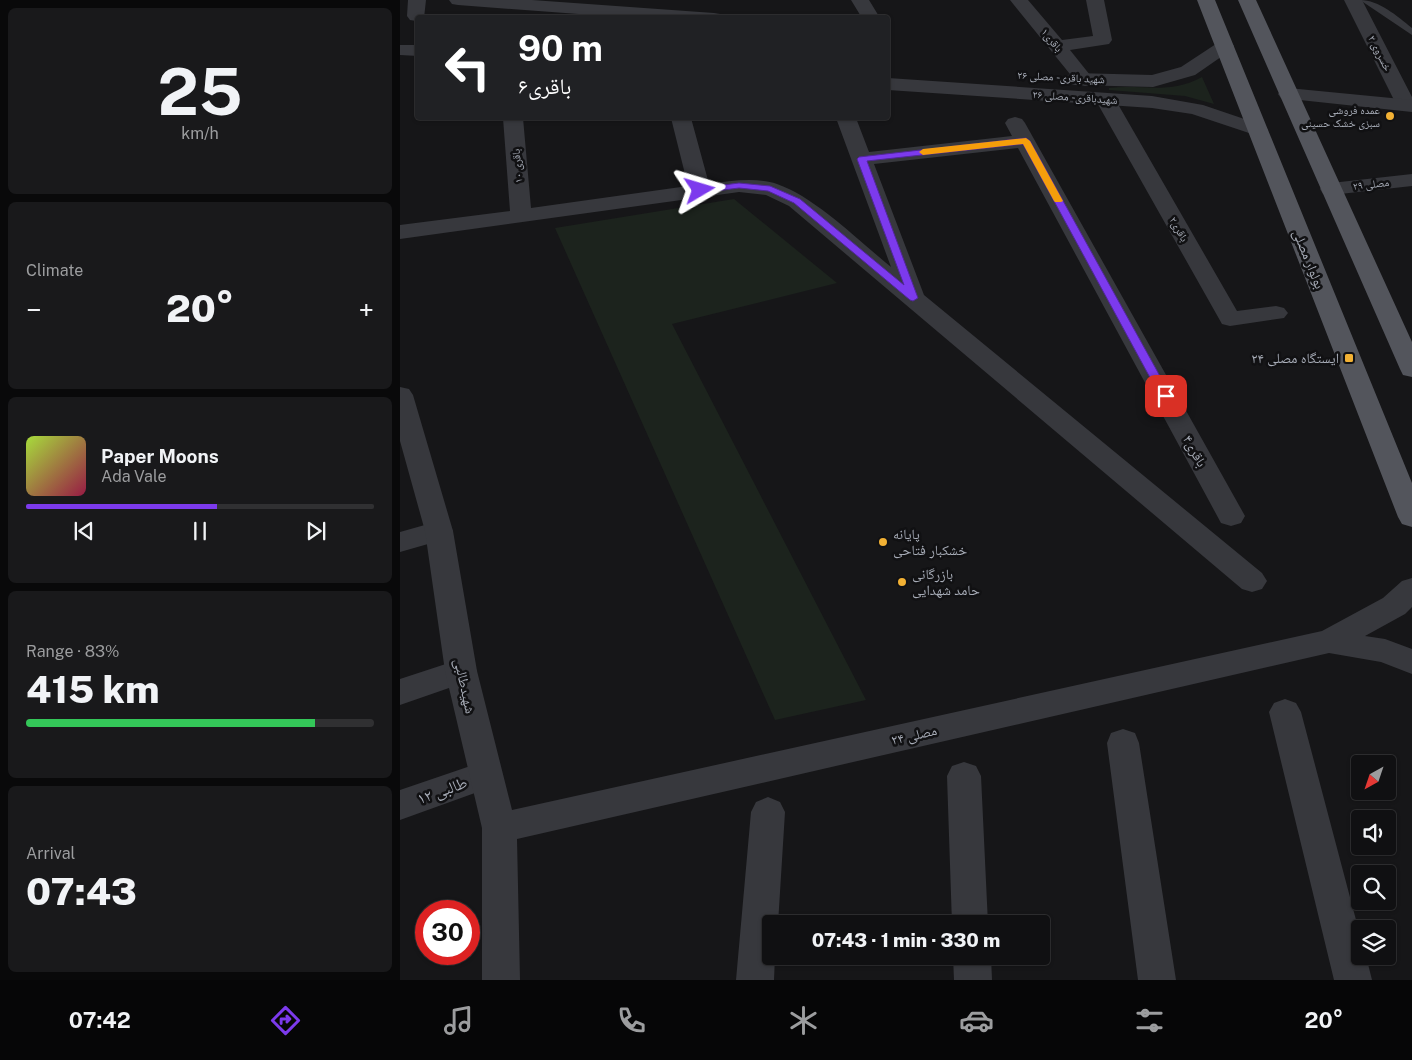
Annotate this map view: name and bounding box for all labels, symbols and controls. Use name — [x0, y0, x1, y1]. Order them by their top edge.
street label: باقری۱ — [1038, 26, 1065, 55]
text: 90 m — [518, 28, 603, 69]
street label: خسروی ۲ — [1365, 33, 1394, 73]
icon: left — [435, 35, 500, 100]
text: 25 — [157, 53, 243, 130]
street label: شهید باقری - مصلی ۲۶ — [1017, 69, 1105, 86]
text: باقری۶ — [518, 73, 571, 99]
street label: شهیدباقری - مصلی ۲۶ — [1032, 88, 1118, 107]
place label: عمده فروشی سبزی خشک حسینی — [1301, 104, 1380, 130]
marker: عمده فروشی سبزی خشک حسینی — [1384, 110, 1396, 122]
text: km/h — [181, 124, 219, 143]
street label: باقری ۱۰ — [510, 148, 525, 184]
position arrow — [673, 163, 725, 215]
street label: مصلی ۲۹ — [1352, 176, 1390, 193]
street label: باقری۲ — [1166, 214, 1191, 244]
street label: بولوار مصلی — [1289, 227, 1328, 291]
text: Climate — [26, 261, 83, 280]
text: 20° — [166, 286, 234, 331]
text: − — [26, 293, 42, 326]
text: + — [358, 293, 374, 326]
place label: ایستگاه مصلی ۲۴ — [1251, 350, 1339, 367]
marker: ایستگاه مصلی ۲۴ — [1343, 352, 1355, 364]
pin — [1145, 375, 1187, 417]
icon: arrive — [1152, 382, 1180, 410]
street label: باقری۴ — [1179, 432, 1210, 470]
text: Paper Moons — [101, 445, 219, 467]
text: Ada Vale — [101, 467, 166, 486]
icon: previous — [70, 517, 98, 545]
icon: pause — [186, 517, 214, 545]
icon: next — [302, 517, 330, 545]
place label: پایانه خشکبار فتاحی — [893, 526, 967, 559]
marker: پایانه خشکبار فتاحی — [877, 536, 889, 548]
place label: بازرگانی حامد شهدایی — [912, 566, 980, 599]
marker: بازرگانی حامد شهدایی — [896, 576, 908, 588]
text: Range · 83% — [26, 642, 120, 661]
street label: شهیدطالبی — [450, 657, 479, 715]
text: 415 km — [26, 667, 160, 712]
street label: مصلی ۲۴ — [890, 722, 939, 749]
north arrow — [1351, 755, 1396, 800]
map controls — [1351, 755, 1396, 965]
street label: طالبی ۱۲ — [415, 773, 470, 809]
button: sound — [1351, 810, 1396, 855]
text: Arrival — [26, 844, 75, 863]
button: search — [1351, 865, 1396, 910]
text: 07:43 — [26, 869, 137, 914]
speed limit sign: 30 — [415, 900, 480, 965]
button: layers — [1351, 920, 1396, 965]
text: 07:43 · 1 min · 330 m — [812, 929, 1000, 951]
icon: directions — [268, 1003, 303, 1038]
icon: music — [441, 1003, 476, 1038]
icon: phone — [614, 1003, 649, 1038]
icon: climate — [786, 1003, 821, 1038]
icon: car — [959, 1003, 994, 1038]
icon: filters — [1132, 1003, 1167, 1038]
text: 07:42 — [69, 1007, 131, 1033]
text: 20° — [1305, 1007, 1343, 1033]

